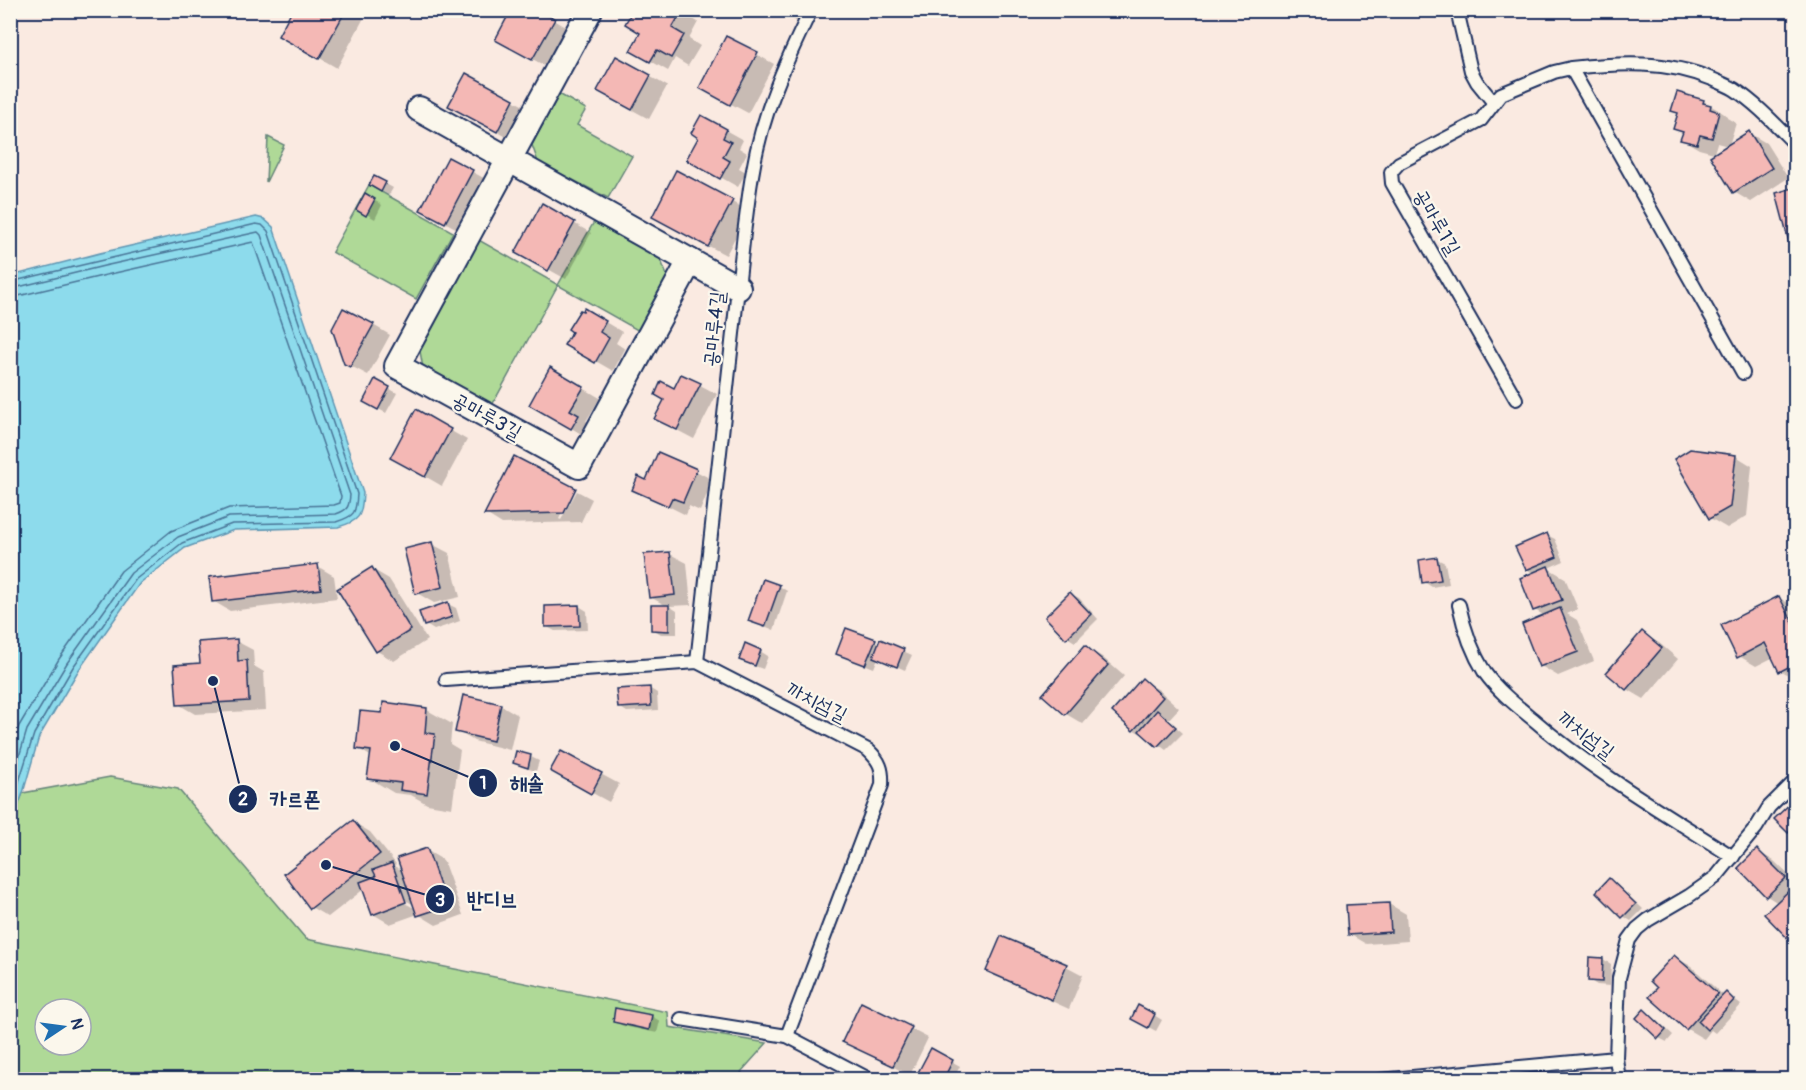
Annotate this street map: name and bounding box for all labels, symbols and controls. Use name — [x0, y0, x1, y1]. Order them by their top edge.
street label: 공마루1길 — [1408, 184, 1466, 260]
street label: 공마루4길 — [698, 290, 730, 368]
street label: 공마루3길 — [448, 387, 526, 445]
street label: 까치섬길 — [783, 676, 851, 728]
street label: 까치섬길 — [1553, 706, 1619, 764]
callout: 해솔 — [468, 763, 556, 802]
text: 해솔 — [509, 770, 544, 797]
text: 1 — [479, 772, 487, 795]
callout: 카르폰 — [228, 779, 332, 818]
text: 카르폰 — [270, 786, 320, 813]
text: 2 — [238, 788, 248, 811]
callout: 반디브 — [425, 880, 529, 919]
text: 반디브 — [467, 887, 517, 914]
text: 3 — [435, 889, 445, 912]
north arrow — [33, 997, 93, 1057]
text: N — [66, 1016, 88, 1032]

